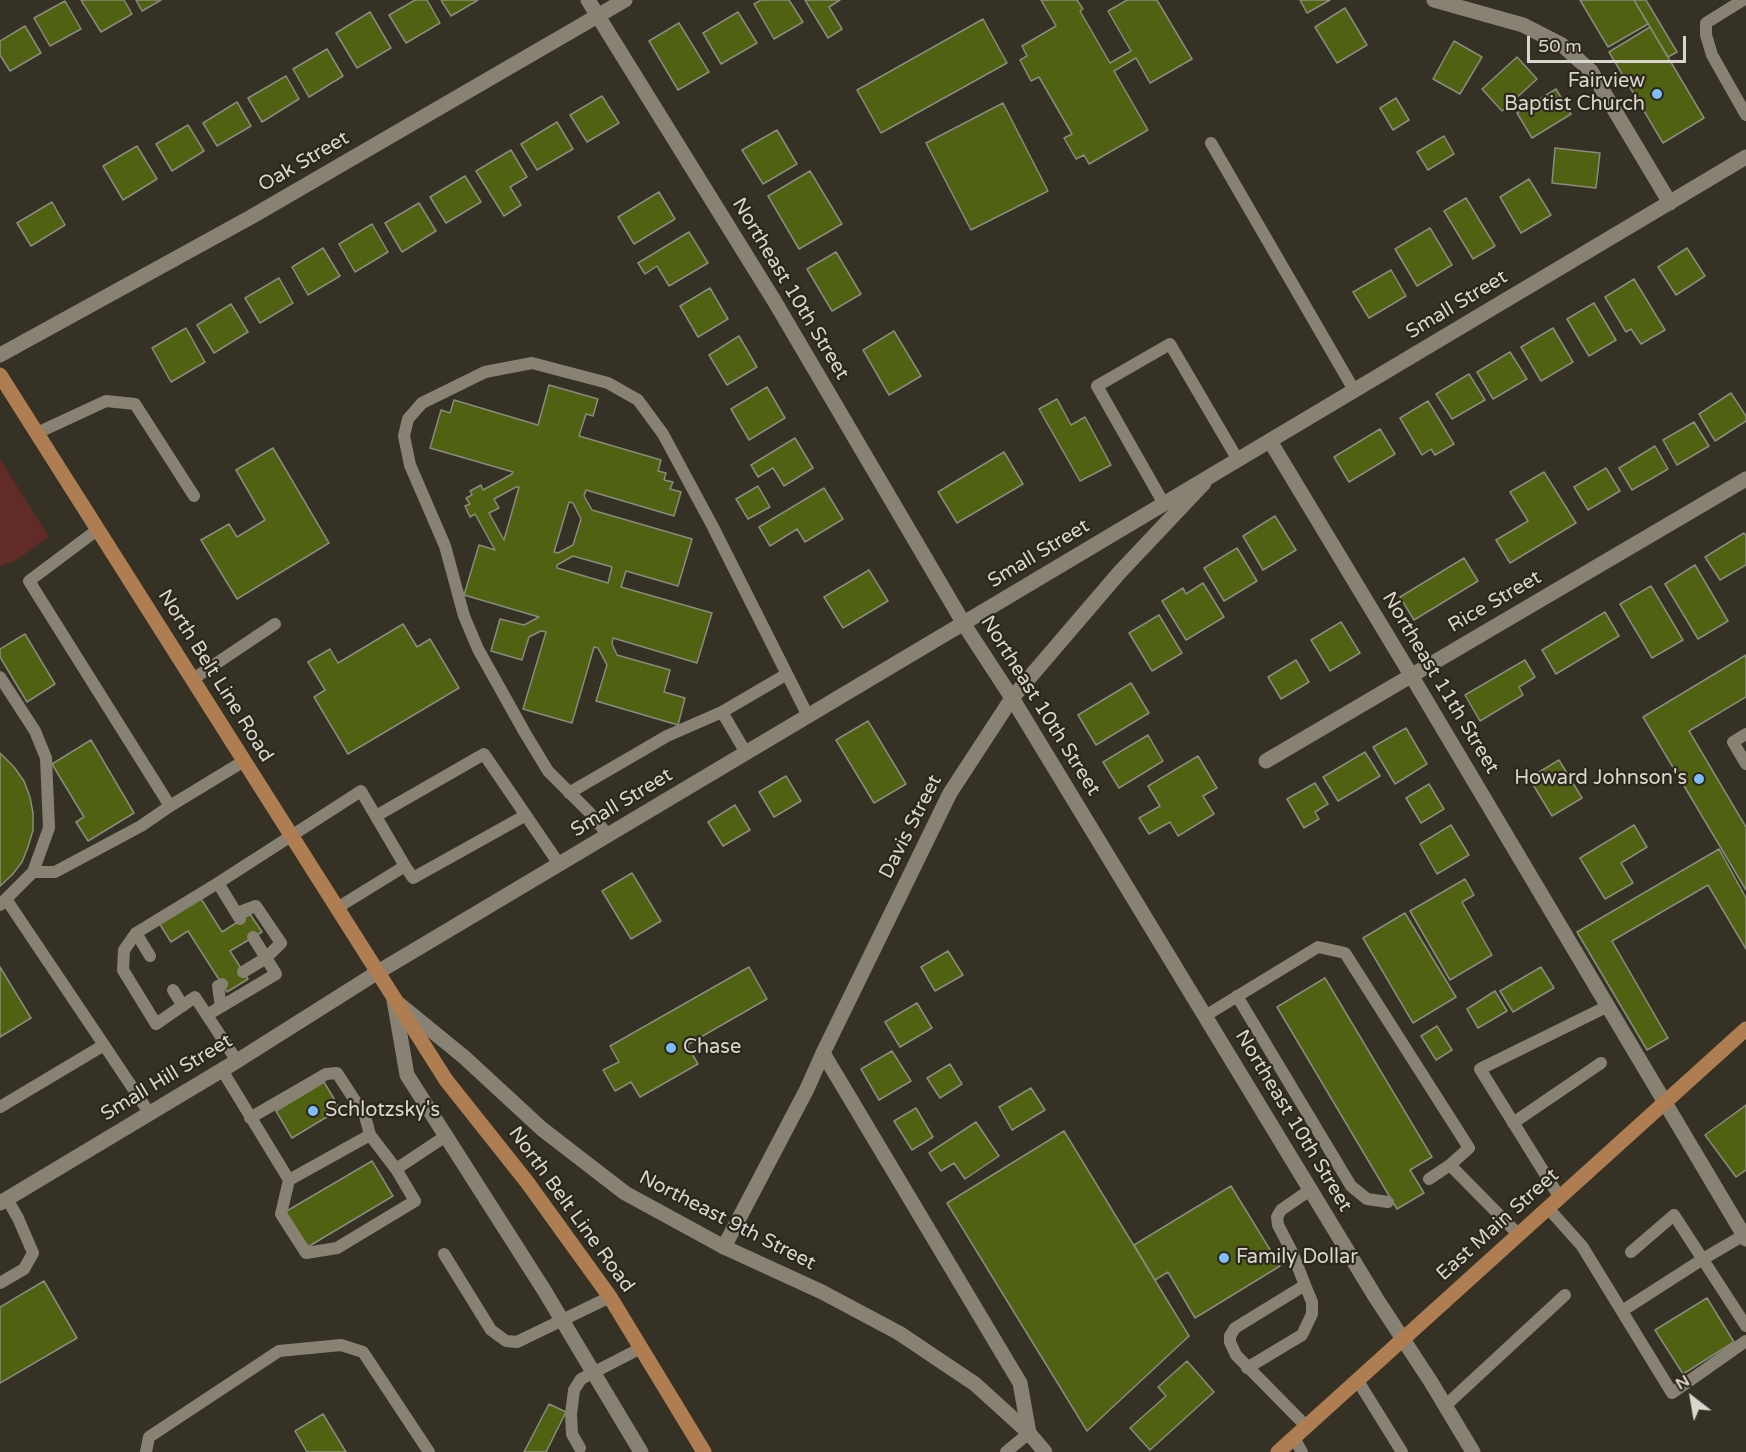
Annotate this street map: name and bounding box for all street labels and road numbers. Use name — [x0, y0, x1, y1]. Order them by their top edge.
street label: Oak Street — [254, 126, 354, 198]
street label: Northeast 10th Street — [726, 194, 854, 384]
street label: Small Street — [1402, 265, 1512, 345]
street label: Small Street — [984, 514, 1094, 594]
street label: Rice Street — [1444, 566, 1546, 638]
street label: North Belt Line Road — [152, 585, 278, 767]
street label: Northeast 11th Street — [1376, 588, 1504, 778]
street label: Northeast 10th Street — [975, 612, 1105, 800]
street label: Small Street — [567, 763, 677, 843]
street label: Davis Street — [875, 771, 947, 883]
street label: Northeast 10th Street — [1229, 1026, 1357, 1216]
street label: Small Hill Street — [97, 1029, 237, 1127]
street label: North Belt Line Road — [503, 1122, 639, 1298]
street label: East Main Street — [1432, 1164, 1564, 1286]
street label: Northeast 9th Street — [635, 1166, 819, 1276]

